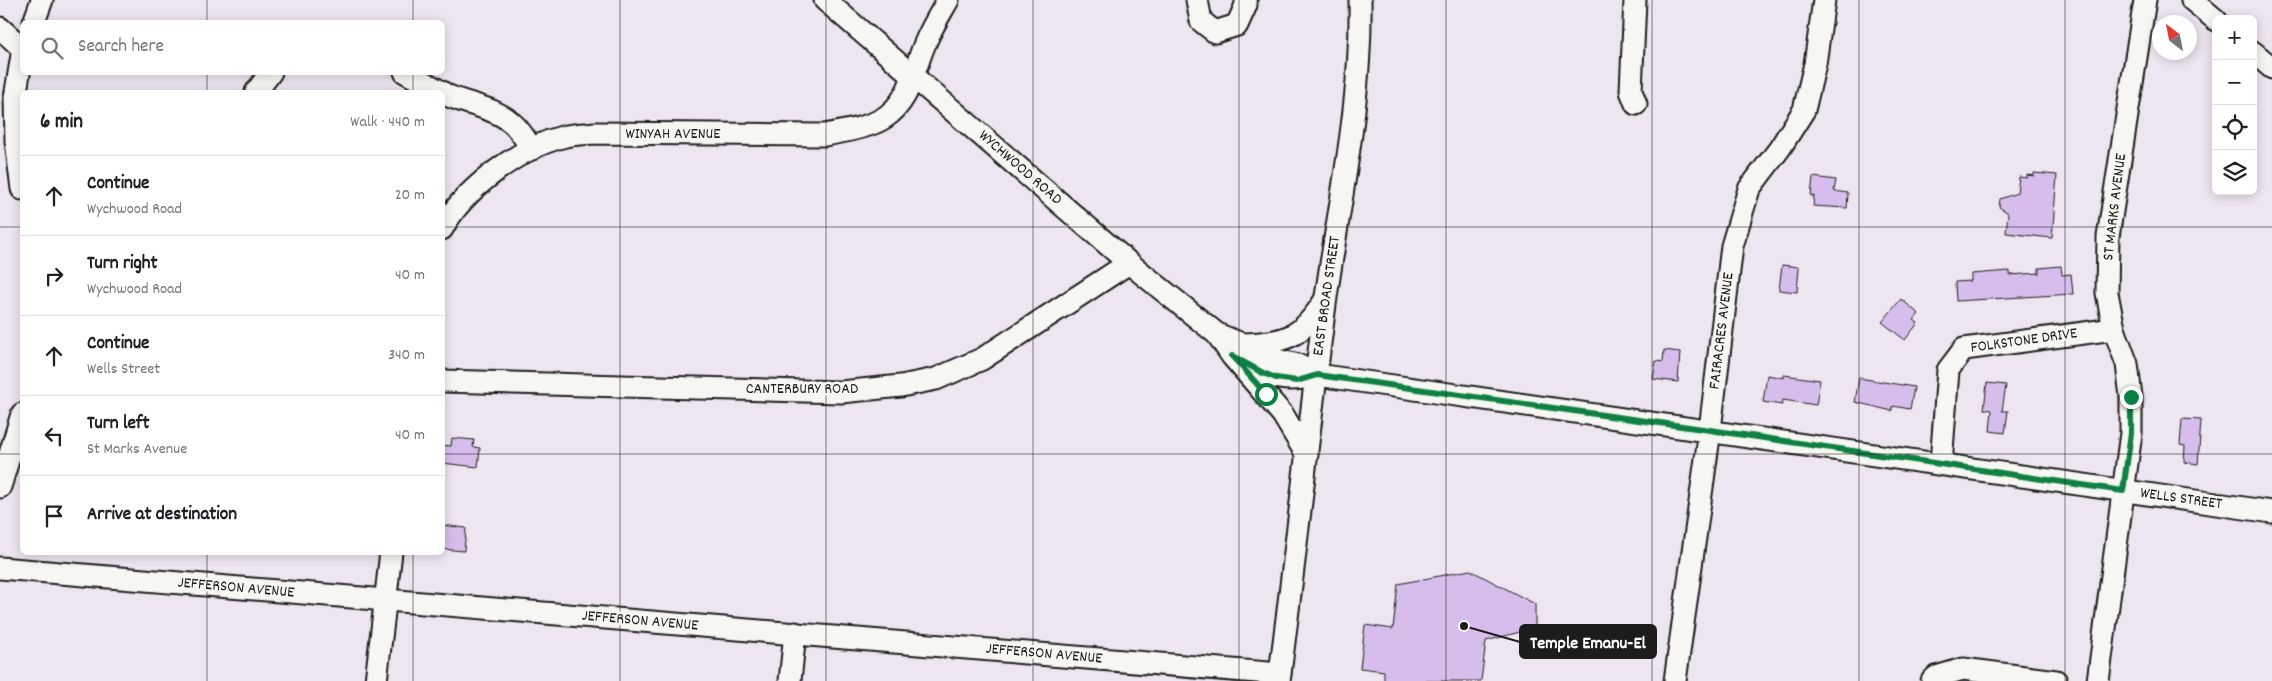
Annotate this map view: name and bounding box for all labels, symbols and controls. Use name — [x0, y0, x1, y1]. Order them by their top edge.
north arrow — [2152, 15, 2197, 60]
map controls — [2212, 15, 2257, 195]
button: + — [2212, 15, 2257, 60]
search box — [20, 20, 445, 75]
icon: search — [38, 34, 66, 62]
text: Search here — [78, 34, 164, 61]
button: − — [2212, 60, 2257, 105]
button: locate — [2212, 105, 2257, 150]
text: 6 min — [40, 108, 83, 138]
text: Walk · 440 m — [350, 111, 425, 134]
street label: WINYAH AVENUE — [625, 123, 721, 146]
street label: WYCHWOOD ROAD — [973, 125, 1067, 211]
button: layers — [2212, 150, 2257, 195]
street label: ST MARKS AVENUE — [2097, 151, 2133, 262]
text: Continue — [87, 171, 149, 198]
icon: ahead — [40, 182, 68, 210]
text: 20 m — [395, 184, 425, 207]
text: Wychwood Road — [87, 198, 182, 221]
street label: EAST BROAD STREET — [1307, 234, 1347, 357]
text: Turn right — [87, 251, 158, 278]
icon: right — [40, 262, 68, 290]
text: 40 m — [395, 264, 425, 287]
street label: FAIRACRES AVENUE — [1703, 271, 1741, 391]
text: Wychwood Road — [87, 278, 182, 301]
street label: FOLKSTONE DRIVE — [1969, 322, 2080, 360]
text: Continue — [87, 331, 149, 358]
icon: ahead — [40, 342, 68, 370]
text: 340 m — [388, 344, 425, 367]
text: Wells Street — [87, 358, 160, 381]
street label: CANTERBURY ROAD — [746, 378, 858, 401]
route start — [1255, 383, 1278, 406]
route end — [2120, 386, 2143, 409]
text: Turn left — [87, 411, 150, 438]
icon: left — [40, 422, 68, 450]
text: 40 m — [395, 424, 425, 447]
text: St Marks Avenue — [87, 438, 187, 461]
street label: WELLS STREET — [2139, 482, 2224, 516]
icon: arrive — [40, 502, 68, 530]
text: Arrive at destination — [87, 502, 237, 529]
street label: JEFFERSON AVENUE — [177, 571, 296, 605]
street label: JEFFERSON AVENUE — [581, 604, 700, 638]
callout: Temple Emanu-El — [1520, 625, 1656, 658]
text: Temple Emanu-El — [1530, 632, 1647, 657]
street label: JEFFERSON AVENUE — [985, 637, 1104, 671]

